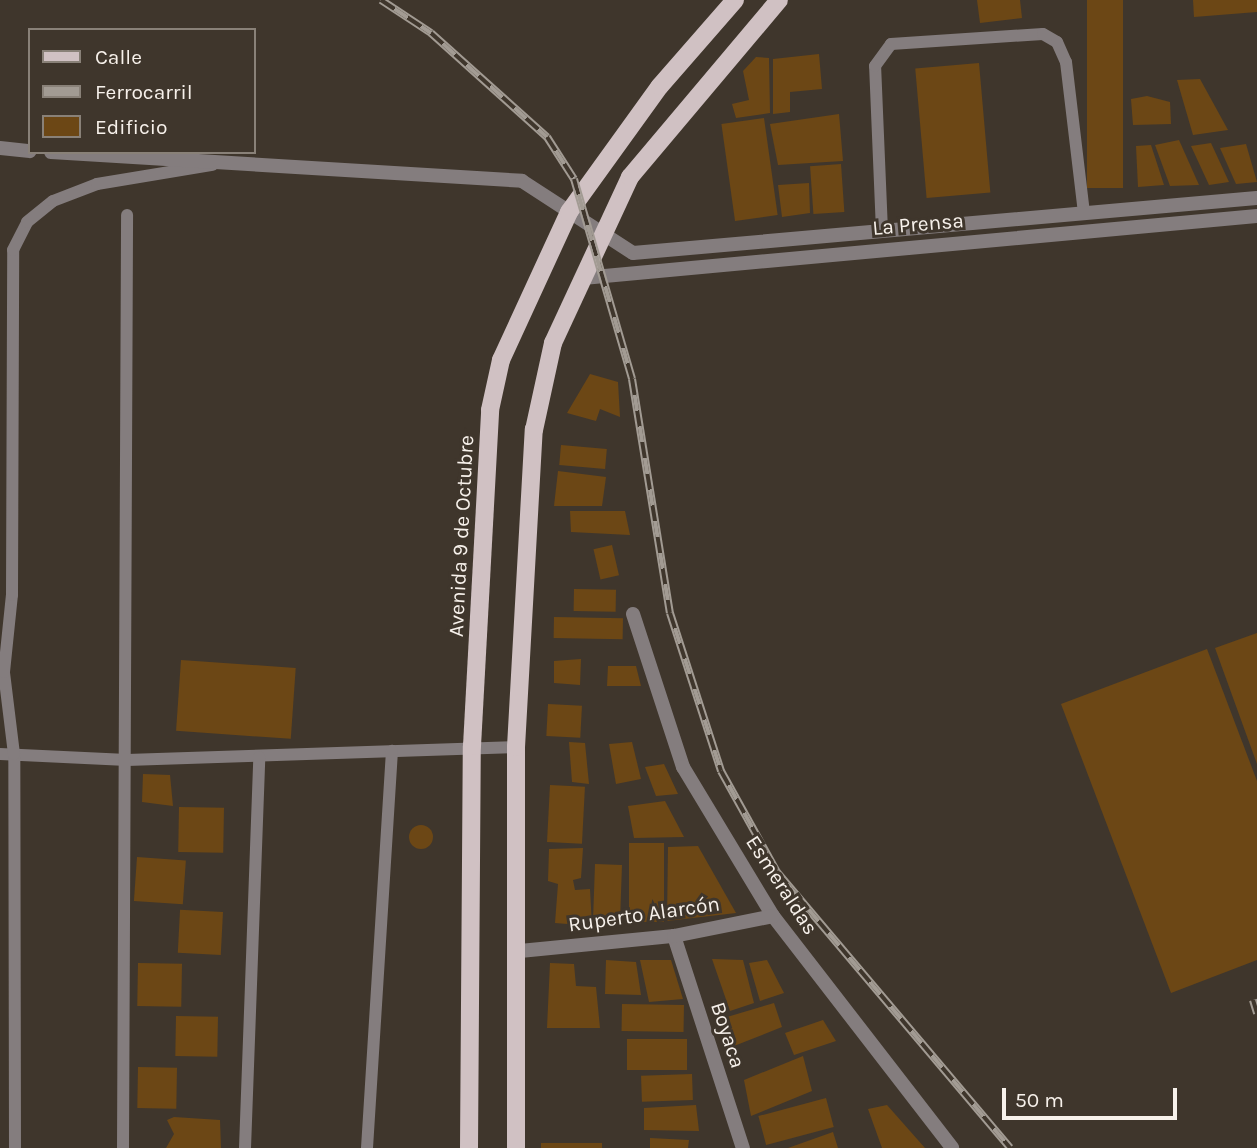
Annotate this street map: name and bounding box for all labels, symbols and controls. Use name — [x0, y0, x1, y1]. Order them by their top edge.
legend — [28, 28, 256, 154]
text: Calle — [95, 45, 142, 69]
text: Ferrocarril — [95, 80, 193, 104]
text: Edificio — [95, 115, 168, 139]
street label: La Prensa — [871, 207, 965, 241]
street label: Avenida 9 de Octubre — [443, 434, 479, 638]
street label: Esmeraldas — [741, 831, 823, 939]
street label: Ruperto Alarcón — [567, 891, 721, 937]
street label: Boyaca — [705, 999, 751, 1071]
scale bar — [1005, 1074, 1180, 1118]
text: 50 m — [1015, 1088, 1064, 1112]

